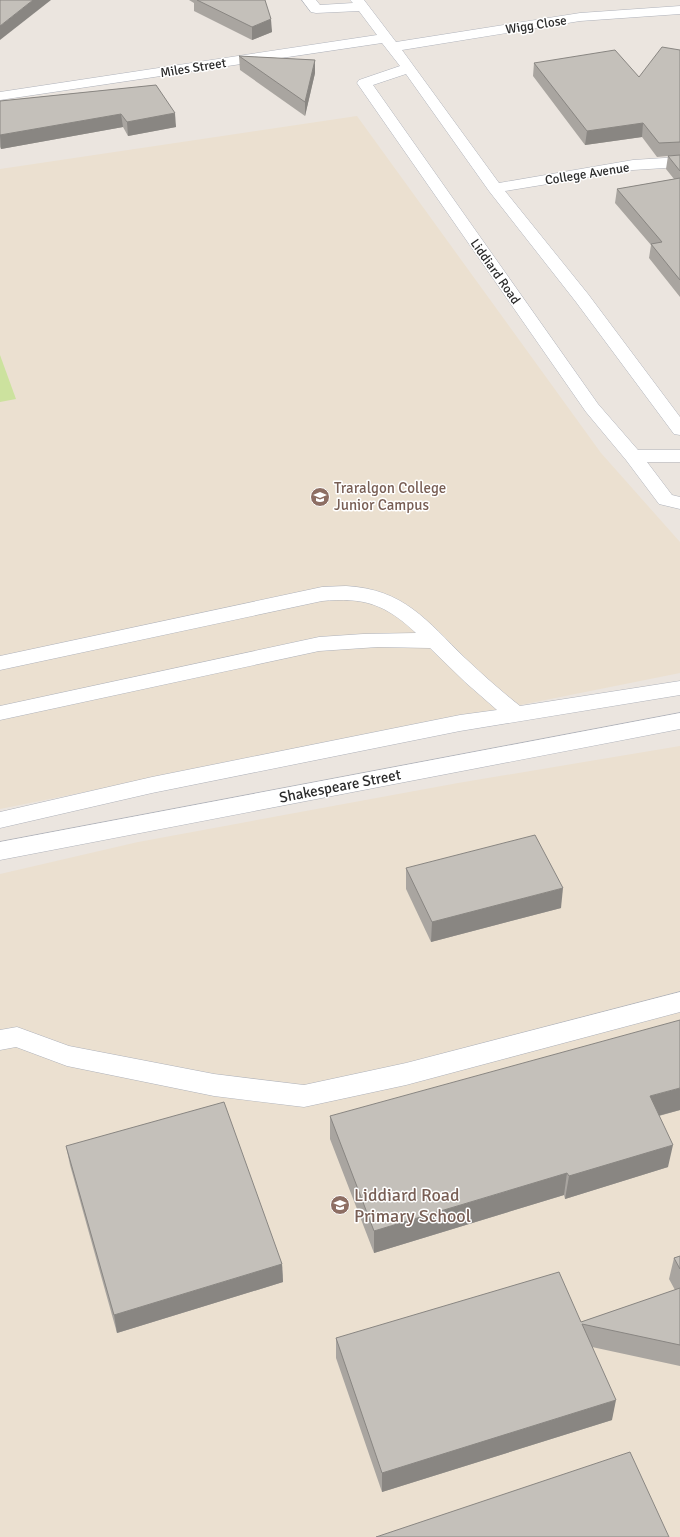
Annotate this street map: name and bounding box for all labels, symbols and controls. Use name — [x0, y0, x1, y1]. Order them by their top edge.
street label: Wigg Close — [504, 12, 568, 38]
street label: Miles Street — [159, 55, 228, 81]
street label: College Avenue — [544, 159, 631, 189]
street label: Liddiard Road — [467, 236, 524, 307]
place label: Traralgon College Junior Campus — [334, 479, 446, 514]
school or university icon: Traralgon College Junior Campus — [309, 486, 331, 508]
street label: Shakespeare Street — [278, 765, 402, 807]
place label: Liddiard Road Primary School — [354, 1184, 471, 1227]
school or university icon: Liddiard Road Primary School — [329, 1194, 351, 1216]

